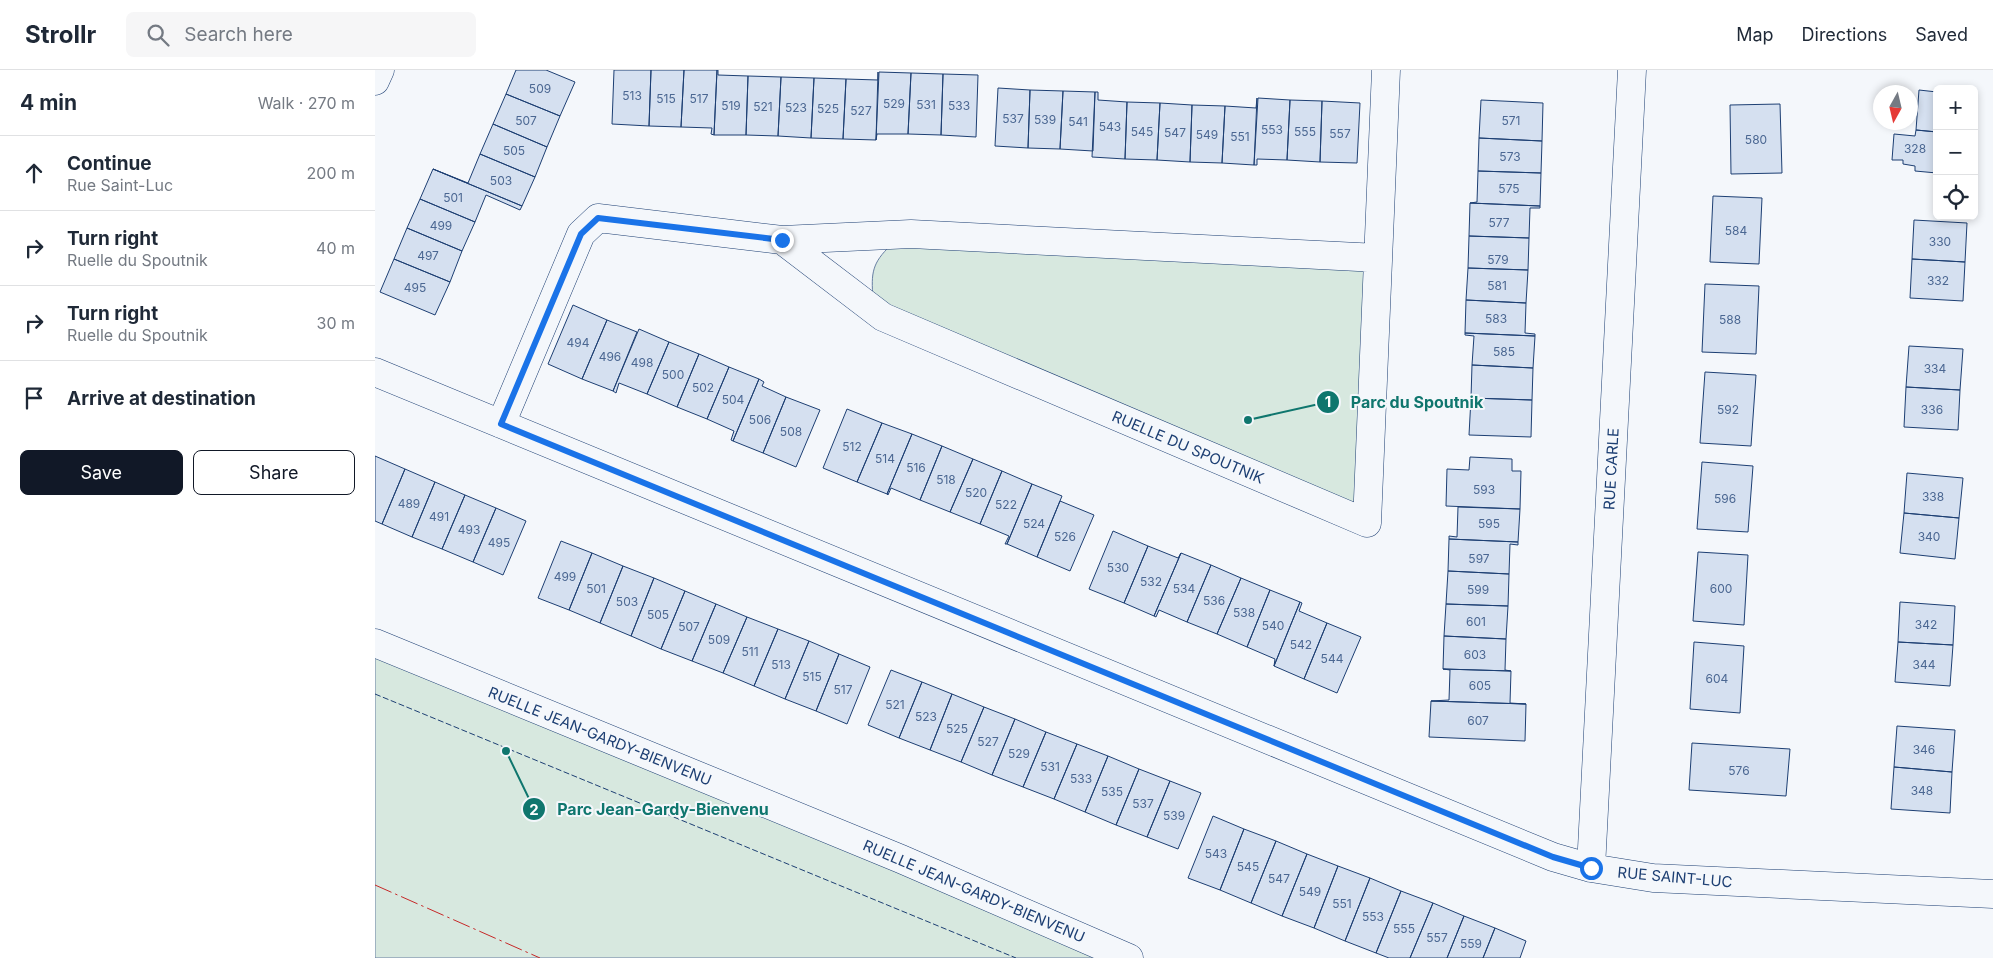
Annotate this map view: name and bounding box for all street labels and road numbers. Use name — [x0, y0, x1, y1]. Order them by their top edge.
street label: RUELLE DU SPOUTNIK — [1109, 406, 1267, 488]
street label: RUE CARLE — [1599, 427, 1623, 511]
street label: RUELLE JEAN-GARDY-BIENVENU — [486, 682, 714, 790]
street label: RUELLE JEAN-GARDY-BIENVENU — [860, 836, 1088, 946]
street label: RUE SAINT-LUC — [1617, 863, 1733, 891]

